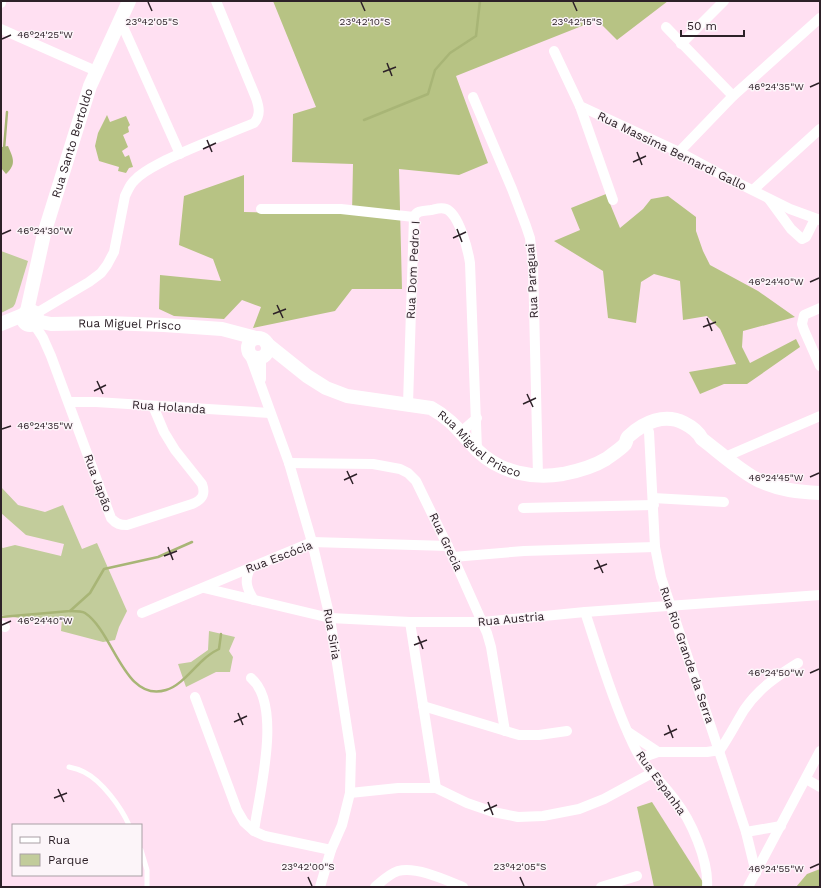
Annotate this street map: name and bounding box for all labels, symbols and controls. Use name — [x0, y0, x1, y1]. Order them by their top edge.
scale bar — [681, 12, 744, 38]
text: 23°42'05"S — [126, 16, 178, 27]
text: 23°42'10"S — [340, 16, 390, 27]
text: 23°42'15"S — [552, 16, 602, 27]
text: 50 m — [687, 19, 717, 33]
text: 46°24'25"W — [17, 29, 73, 40]
text: 46°24'35"W — [748, 81, 804, 92]
street label: Rua Santo Bertoldo — [49, 87, 96, 200]
street label: Rua Massima Bernardi Gallo — [595, 109, 749, 193]
street label: Rua Dom Pedro I — [403, 220, 423, 320]
text: 46°24'30"W — [17, 225, 73, 236]
street label: Rua Paraguai — [523, 243, 541, 319]
text: 46°24'40"W — [748, 276, 804, 287]
street label: Rua Miguel Prisco — [78, 316, 182, 333]
street label: Rua Holanda — [132, 397, 207, 417]
street label: Rua Miguel Prisco — [435, 407, 522, 480]
text: 46°24'35"W — [17, 420, 73, 431]
street label: Rua Japão — [81, 452, 115, 514]
text: 46°24'45"W — [749, 472, 804, 483]
street label: Rua Grecia — [426, 511, 466, 574]
street label: Rua Escócia — [244, 538, 315, 576]
street label: Rua Rio Grande da Serra — [657, 585, 717, 725]
street label: Rua Siria — [321, 607, 343, 661]
street label: Rua Austria — [477, 609, 545, 629]
text: 46°24'40"W — [17, 615, 73, 626]
text: 46°24'50"W — [748, 667, 804, 678]
street label: Rua Espanha — [633, 748, 689, 818]
legend — [12, 824, 142, 876]
text: Rua — [48, 833, 70, 847]
text: Parque — [48, 853, 89, 867]
text: 23°42'00"S — [281, 861, 335, 872]
text: 23°42'05"S — [494, 861, 546, 872]
text: 46°24'55"W — [748, 863, 804, 874]

